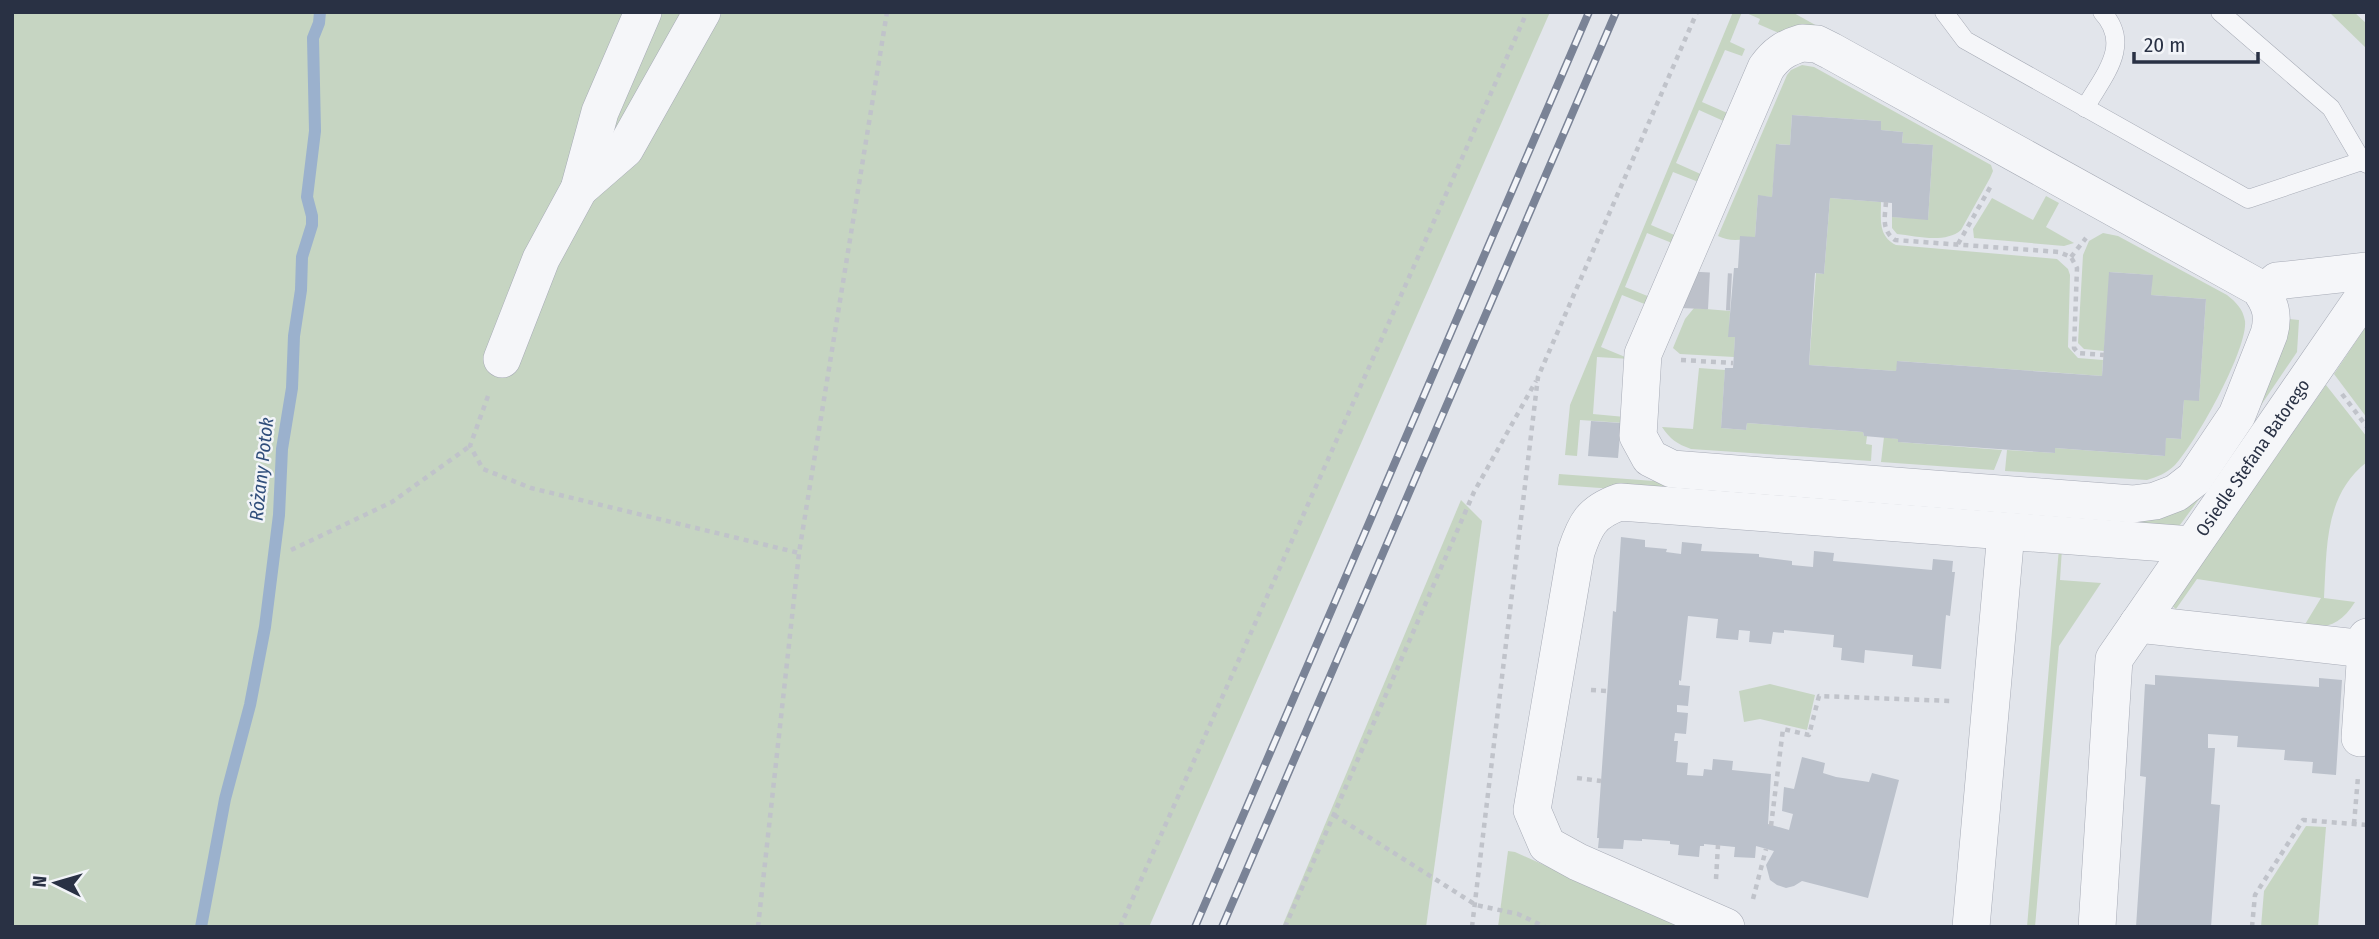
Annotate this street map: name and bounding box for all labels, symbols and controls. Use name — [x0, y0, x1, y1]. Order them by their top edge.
scale bar — [2134, 21, 2258, 65]
text: 20 m — [2144, 32, 2185, 58]
street label: Osiedle Stefana Batorego — [2191, 375, 2315, 541]
water label: Różany Potok — [245, 416, 278, 522]
north arrow — [21, 848, 91, 918]
text: N — [28, 875, 52, 888]

